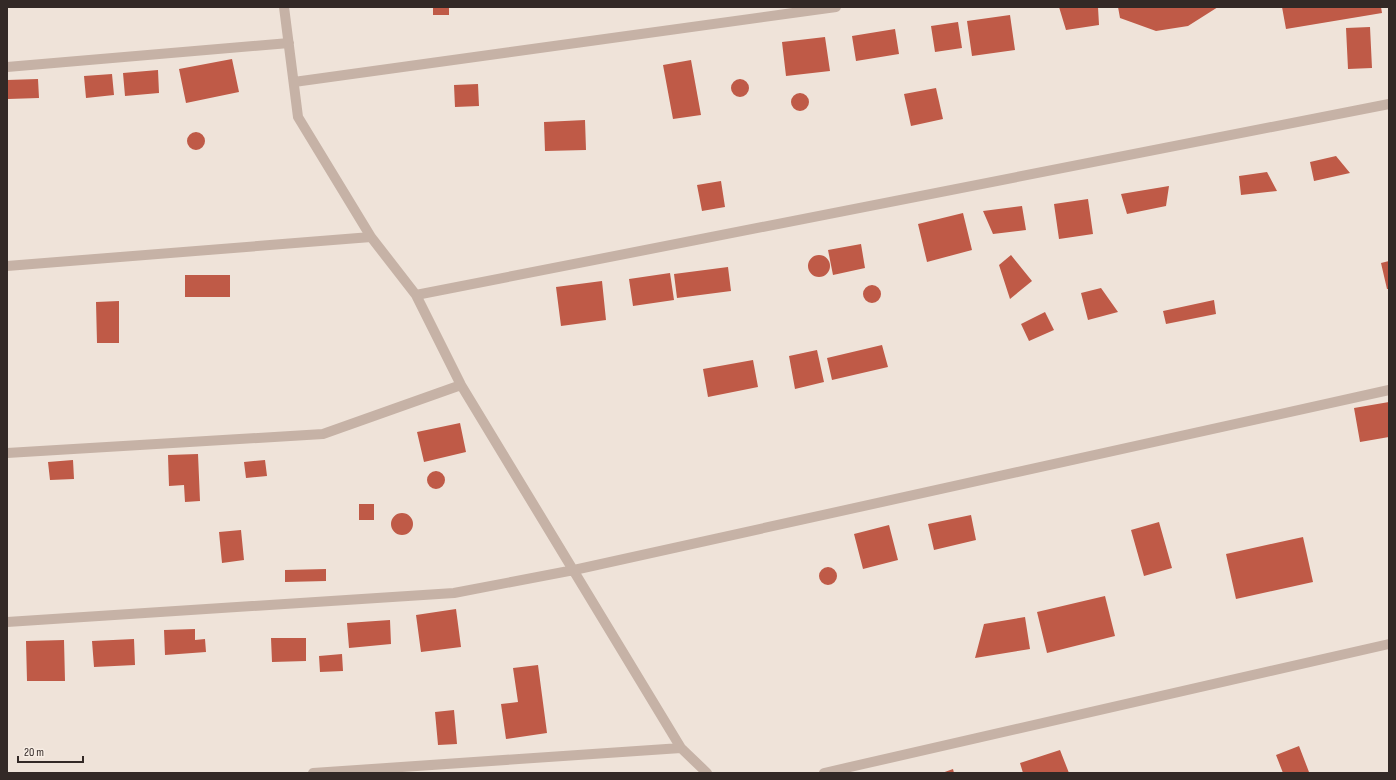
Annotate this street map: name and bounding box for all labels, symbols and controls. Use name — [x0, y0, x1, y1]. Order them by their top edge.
scale bar — [18, 738, 83, 764]
text: 20 m — [24, 745, 44, 760]

